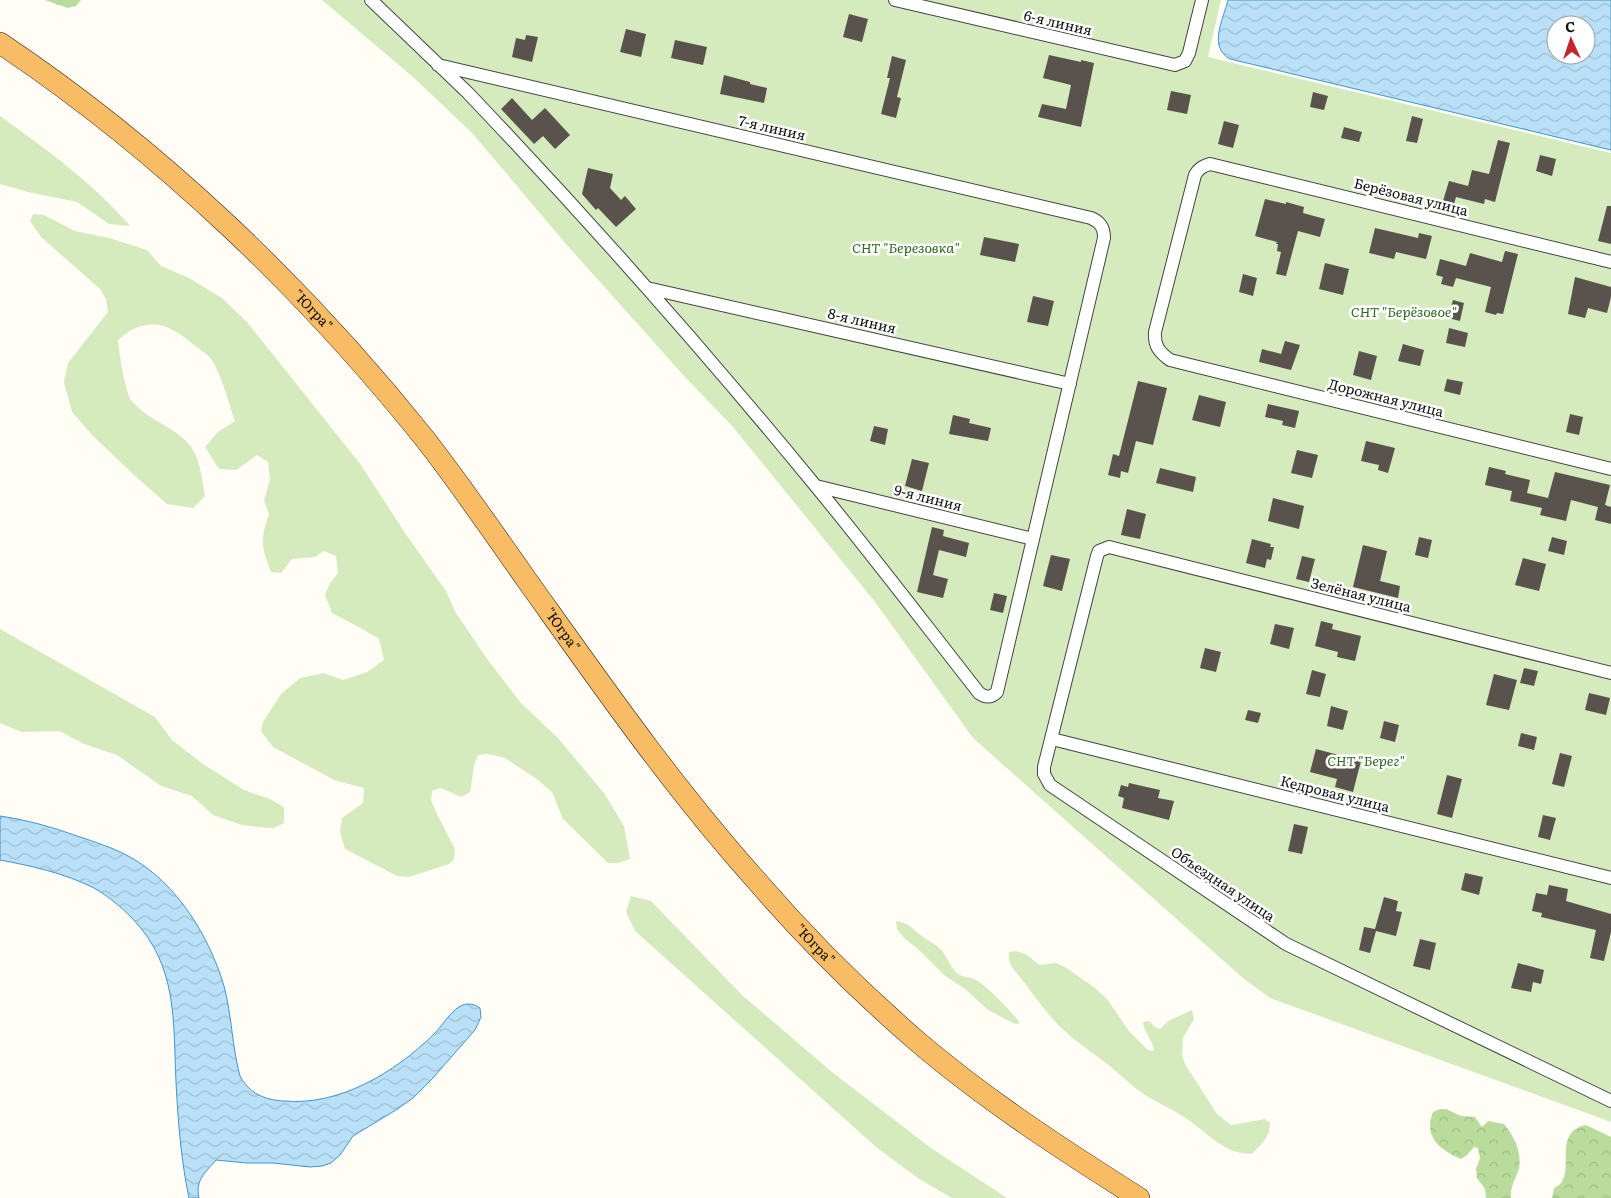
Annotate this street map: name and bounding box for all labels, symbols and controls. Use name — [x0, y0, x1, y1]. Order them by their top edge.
street label: 6-я линия — [1022, 4, 1094, 40]
north arrow — [1546, 15, 1596, 65]
text: С — [1565, 16, 1576, 36]
street label: 7-я линия — [737, 110, 808, 144]
street label: Берёзовая улица — [1352, 172, 1471, 220]
park label: СНТ "Березовка" — [852, 237, 960, 257]
street label: "Югра" — [289, 284, 338, 334]
park label: СНТ "Берёзовое" — [1351, 301, 1457, 321]
street label: 8-я линия — [826, 302, 898, 338]
street label: Дорожная улица — [1327, 373, 1446, 421]
street label: 9-я линия — [892, 479, 964, 515]
street label: Зелёная улица — [1309, 572, 1414, 616]
street label: "Югра" — [540, 603, 585, 655]
park label: СНТ "Берег" — [1327, 750, 1405, 770]
street label: Кедровая улица — [1278, 770, 1392, 816]
street label: Объездная улица — [1168, 841, 1280, 926]
street label: "Югра" — [791, 919, 840, 968]

